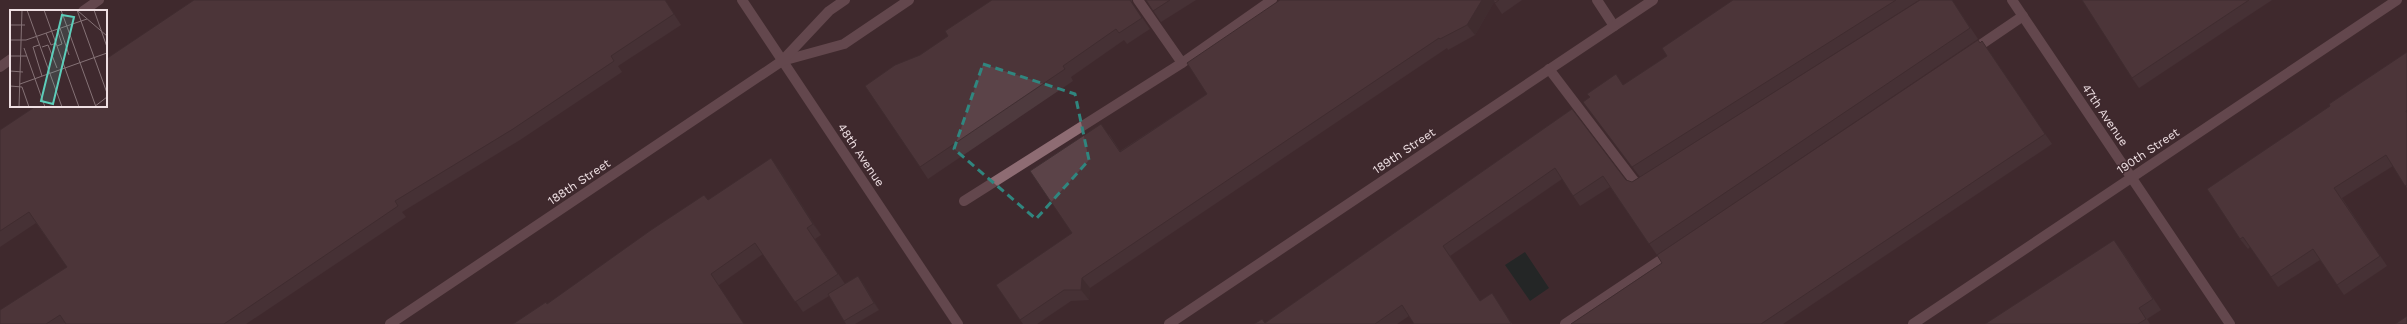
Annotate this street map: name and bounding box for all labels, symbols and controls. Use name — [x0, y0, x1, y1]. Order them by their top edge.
inset map — [10, 10, 107, 107]
street label: 47th Avenue — [2079, 81, 2131, 149]
street label: 48th Avenue — [835, 121, 887, 189]
street label: 189th Street — [1370, 125, 1438, 177]
street label: 190th Street — [2114, 125, 2182, 177]
street label: 188th Street — [545, 156, 613, 208]

